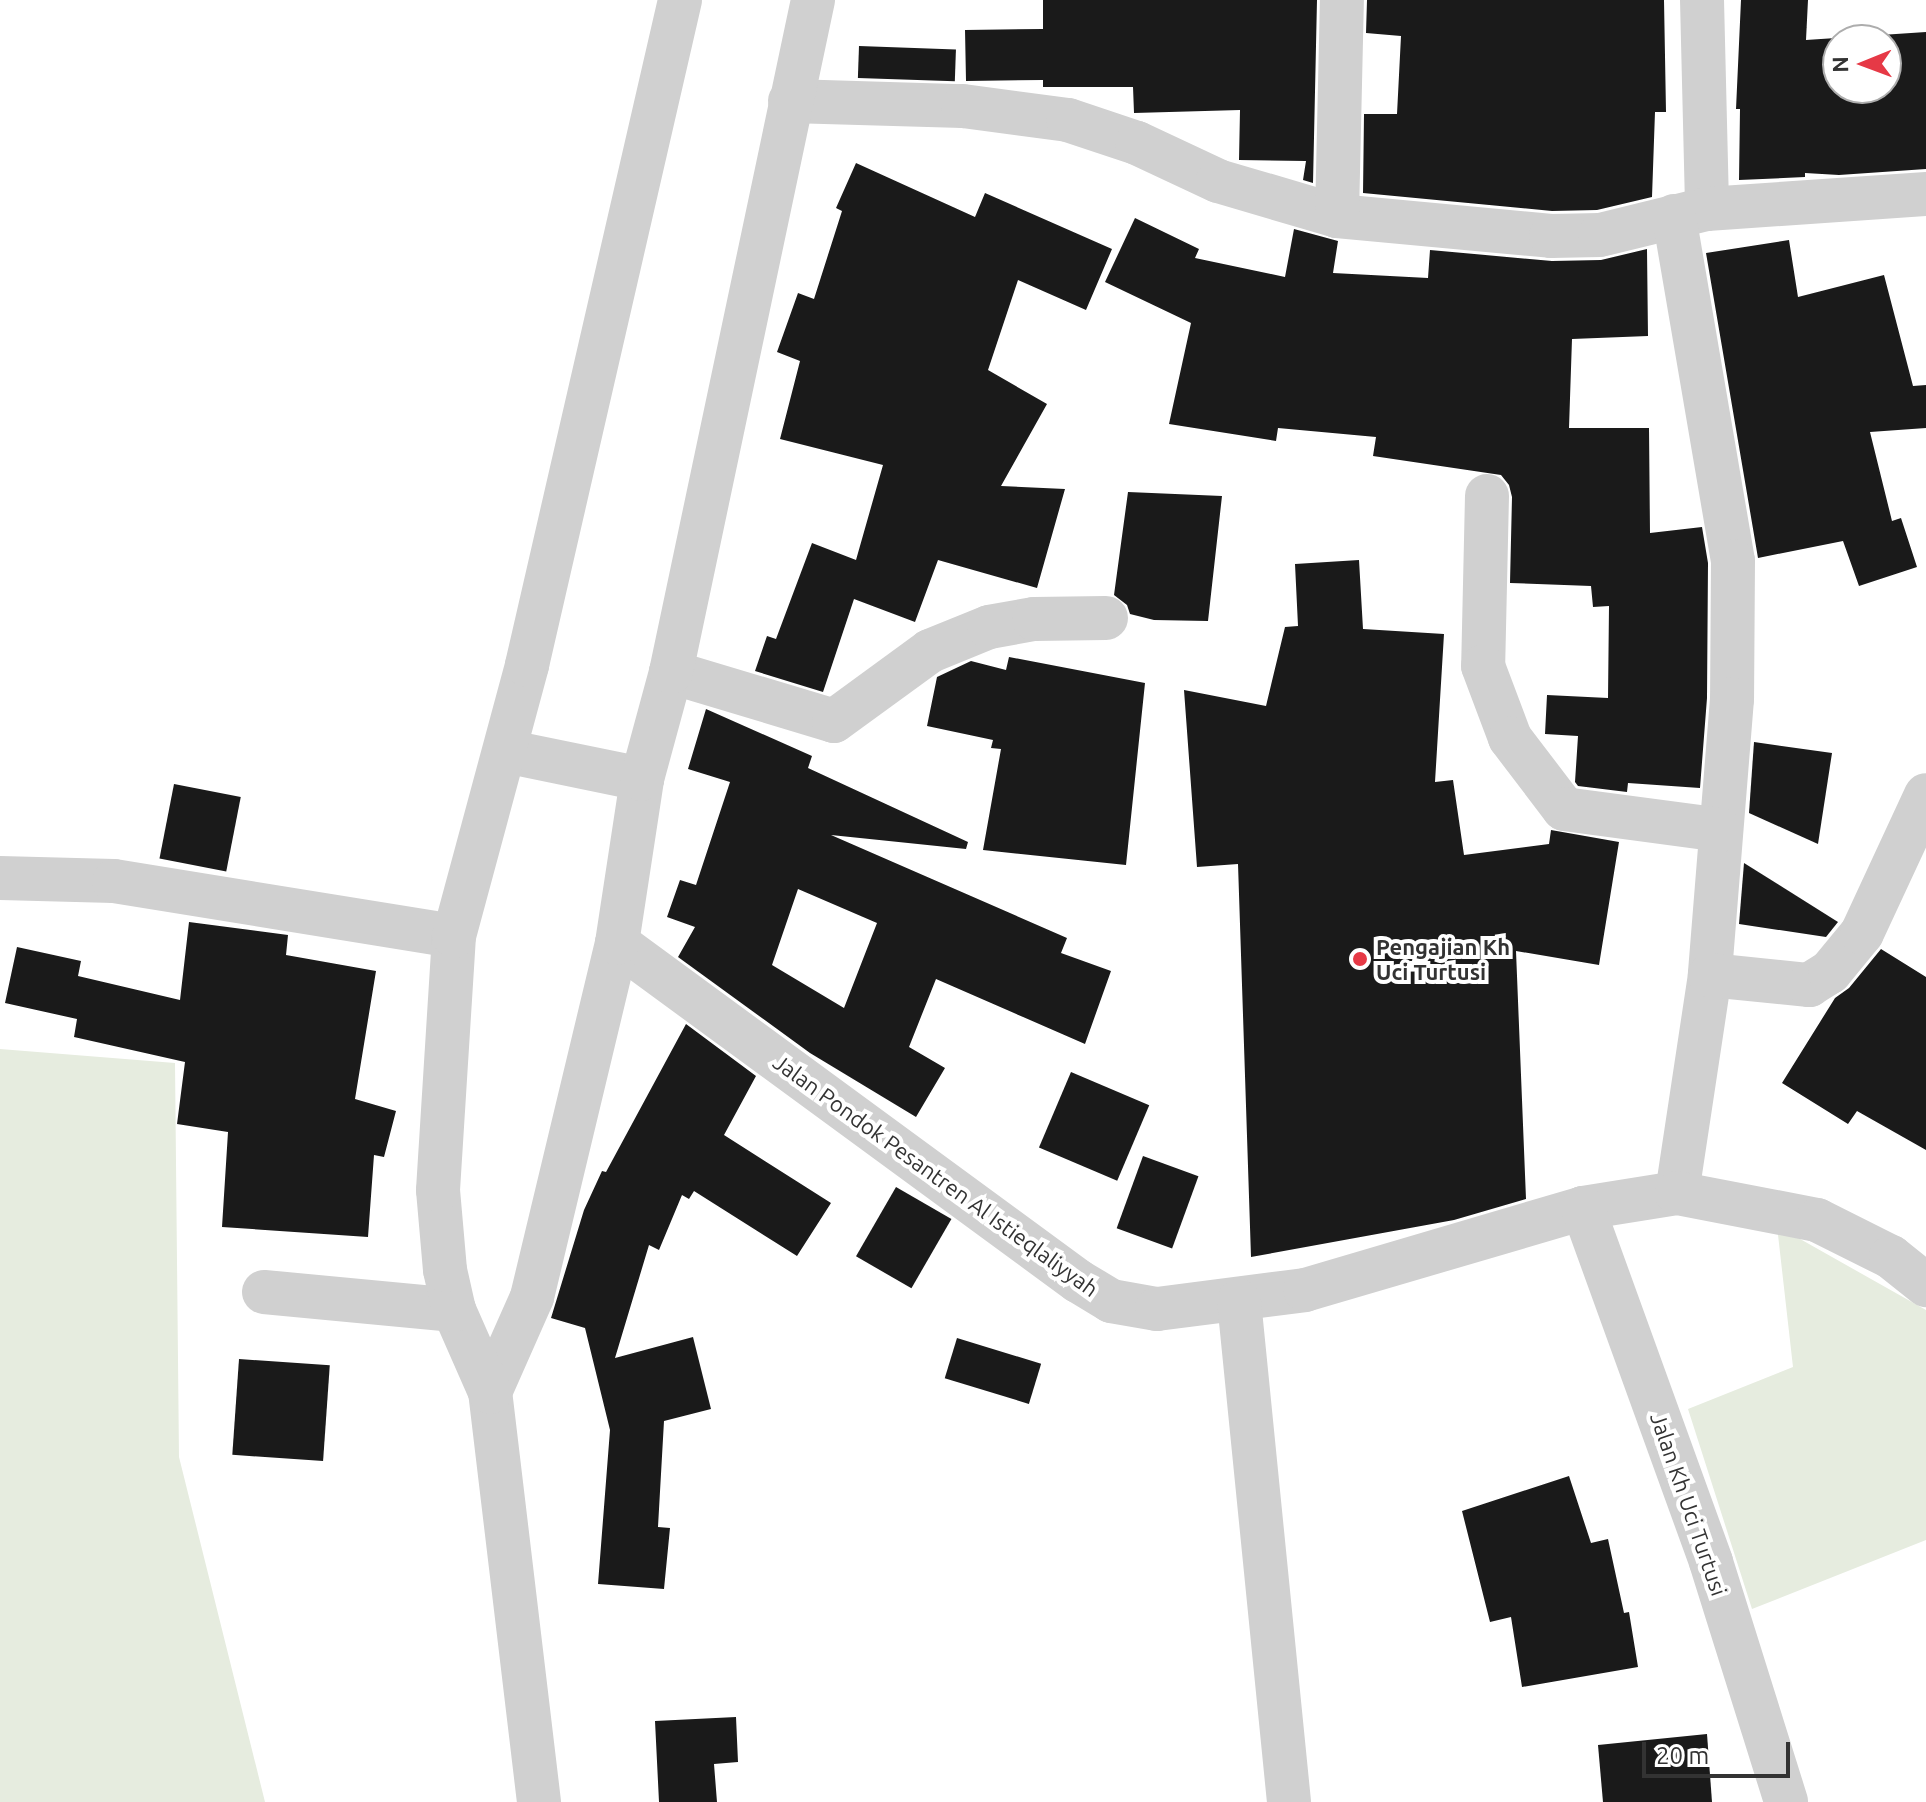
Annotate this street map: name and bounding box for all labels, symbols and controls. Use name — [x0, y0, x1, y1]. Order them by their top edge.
north arrow — [1822, 24, 1902, 104]
text: N — [1827, 56, 1852, 73]
place label: Pengajian Kh Uci Turtusi — [1376, 933, 1510, 984]
marker: Pengajian Kh Uci Turtusi — [1351, 950, 1369, 968]
street label: Jalan Pondok Pesantren Al Istieqlaliyyah — [768, 1048, 1104, 1302]
street label: Jalan Kh Uci Turtusi — [1645, 1409, 1733, 1599]
scale bar — [1646, 1726, 1794, 1776]
text: 20 m — [1656, 1742, 1709, 1769]

